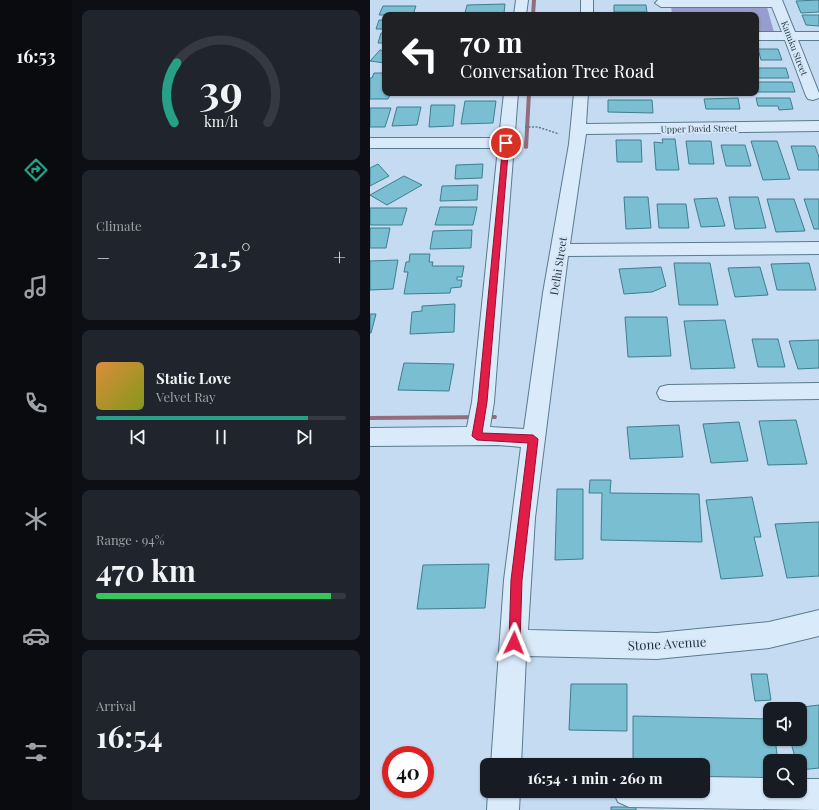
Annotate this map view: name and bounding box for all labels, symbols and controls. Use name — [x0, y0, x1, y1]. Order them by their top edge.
street label: Kanuku Street — [779, 19, 811, 78]
text: 70 m — [460, 23, 523, 60]
icon: left — [394, 28, 446, 80]
text: 16:53 — [16, 44, 56, 68]
text: Conversation Tree Road — [460, 59, 654, 83]
text: 39 — [199, 61, 243, 116]
text: km/h — [204, 112, 239, 131]
street label: Upper David Street — [661, 121, 738, 135]
pin — [489, 126, 523, 160]
icon: arrive — [495, 132, 517, 154]
icon: directions — [22, 156, 50, 184]
text: Climate — [96, 217, 142, 234]
text: 21.5° — [193, 236, 251, 276]
street label: Delhi Street — [546, 236, 570, 296]
text: − — [96, 242, 110, 272]
text: + — [333, 242, 346, 272]
icon: music — [22, 273, 50, 301]
text: Static Love — [156, 368, 231, 388]
text: Velvet Ray — [156, 388, 216, 405]
icon: phone — [22, 389, 50, 417]
icon: previous — [127, 426, 149, 448]
icon: pause — [210, 426, 232, 448]
icon: next — [293, 426, 315, 448]
icon: climate — [22, 505, 50, 533]
text: Range · 94% — [96, 531, 164, 548]
text: 470 km — [96, 550, 196, 590]
icon: car — [22, 622, 50, 650]
position arrow — [493, 622, 535, 664]
street label: Stone Avenue — [627, 632, 707, 654]
text: Arrival — [96, 697, 136, 714]
map controls — [763, 702, 807, 798]
button: sound — [763, 702, 807, 746]
text: 16:54 — [96, 716, 163, 756]
icon: filters — [22, 738, 50, 766]
speed limit sign: 40 — [382, 746, 434, 798]
button: search — [763, 754, 807, 798]
text: 16:54 · 1 min · 260 m — [527, 768, 663, 788]

